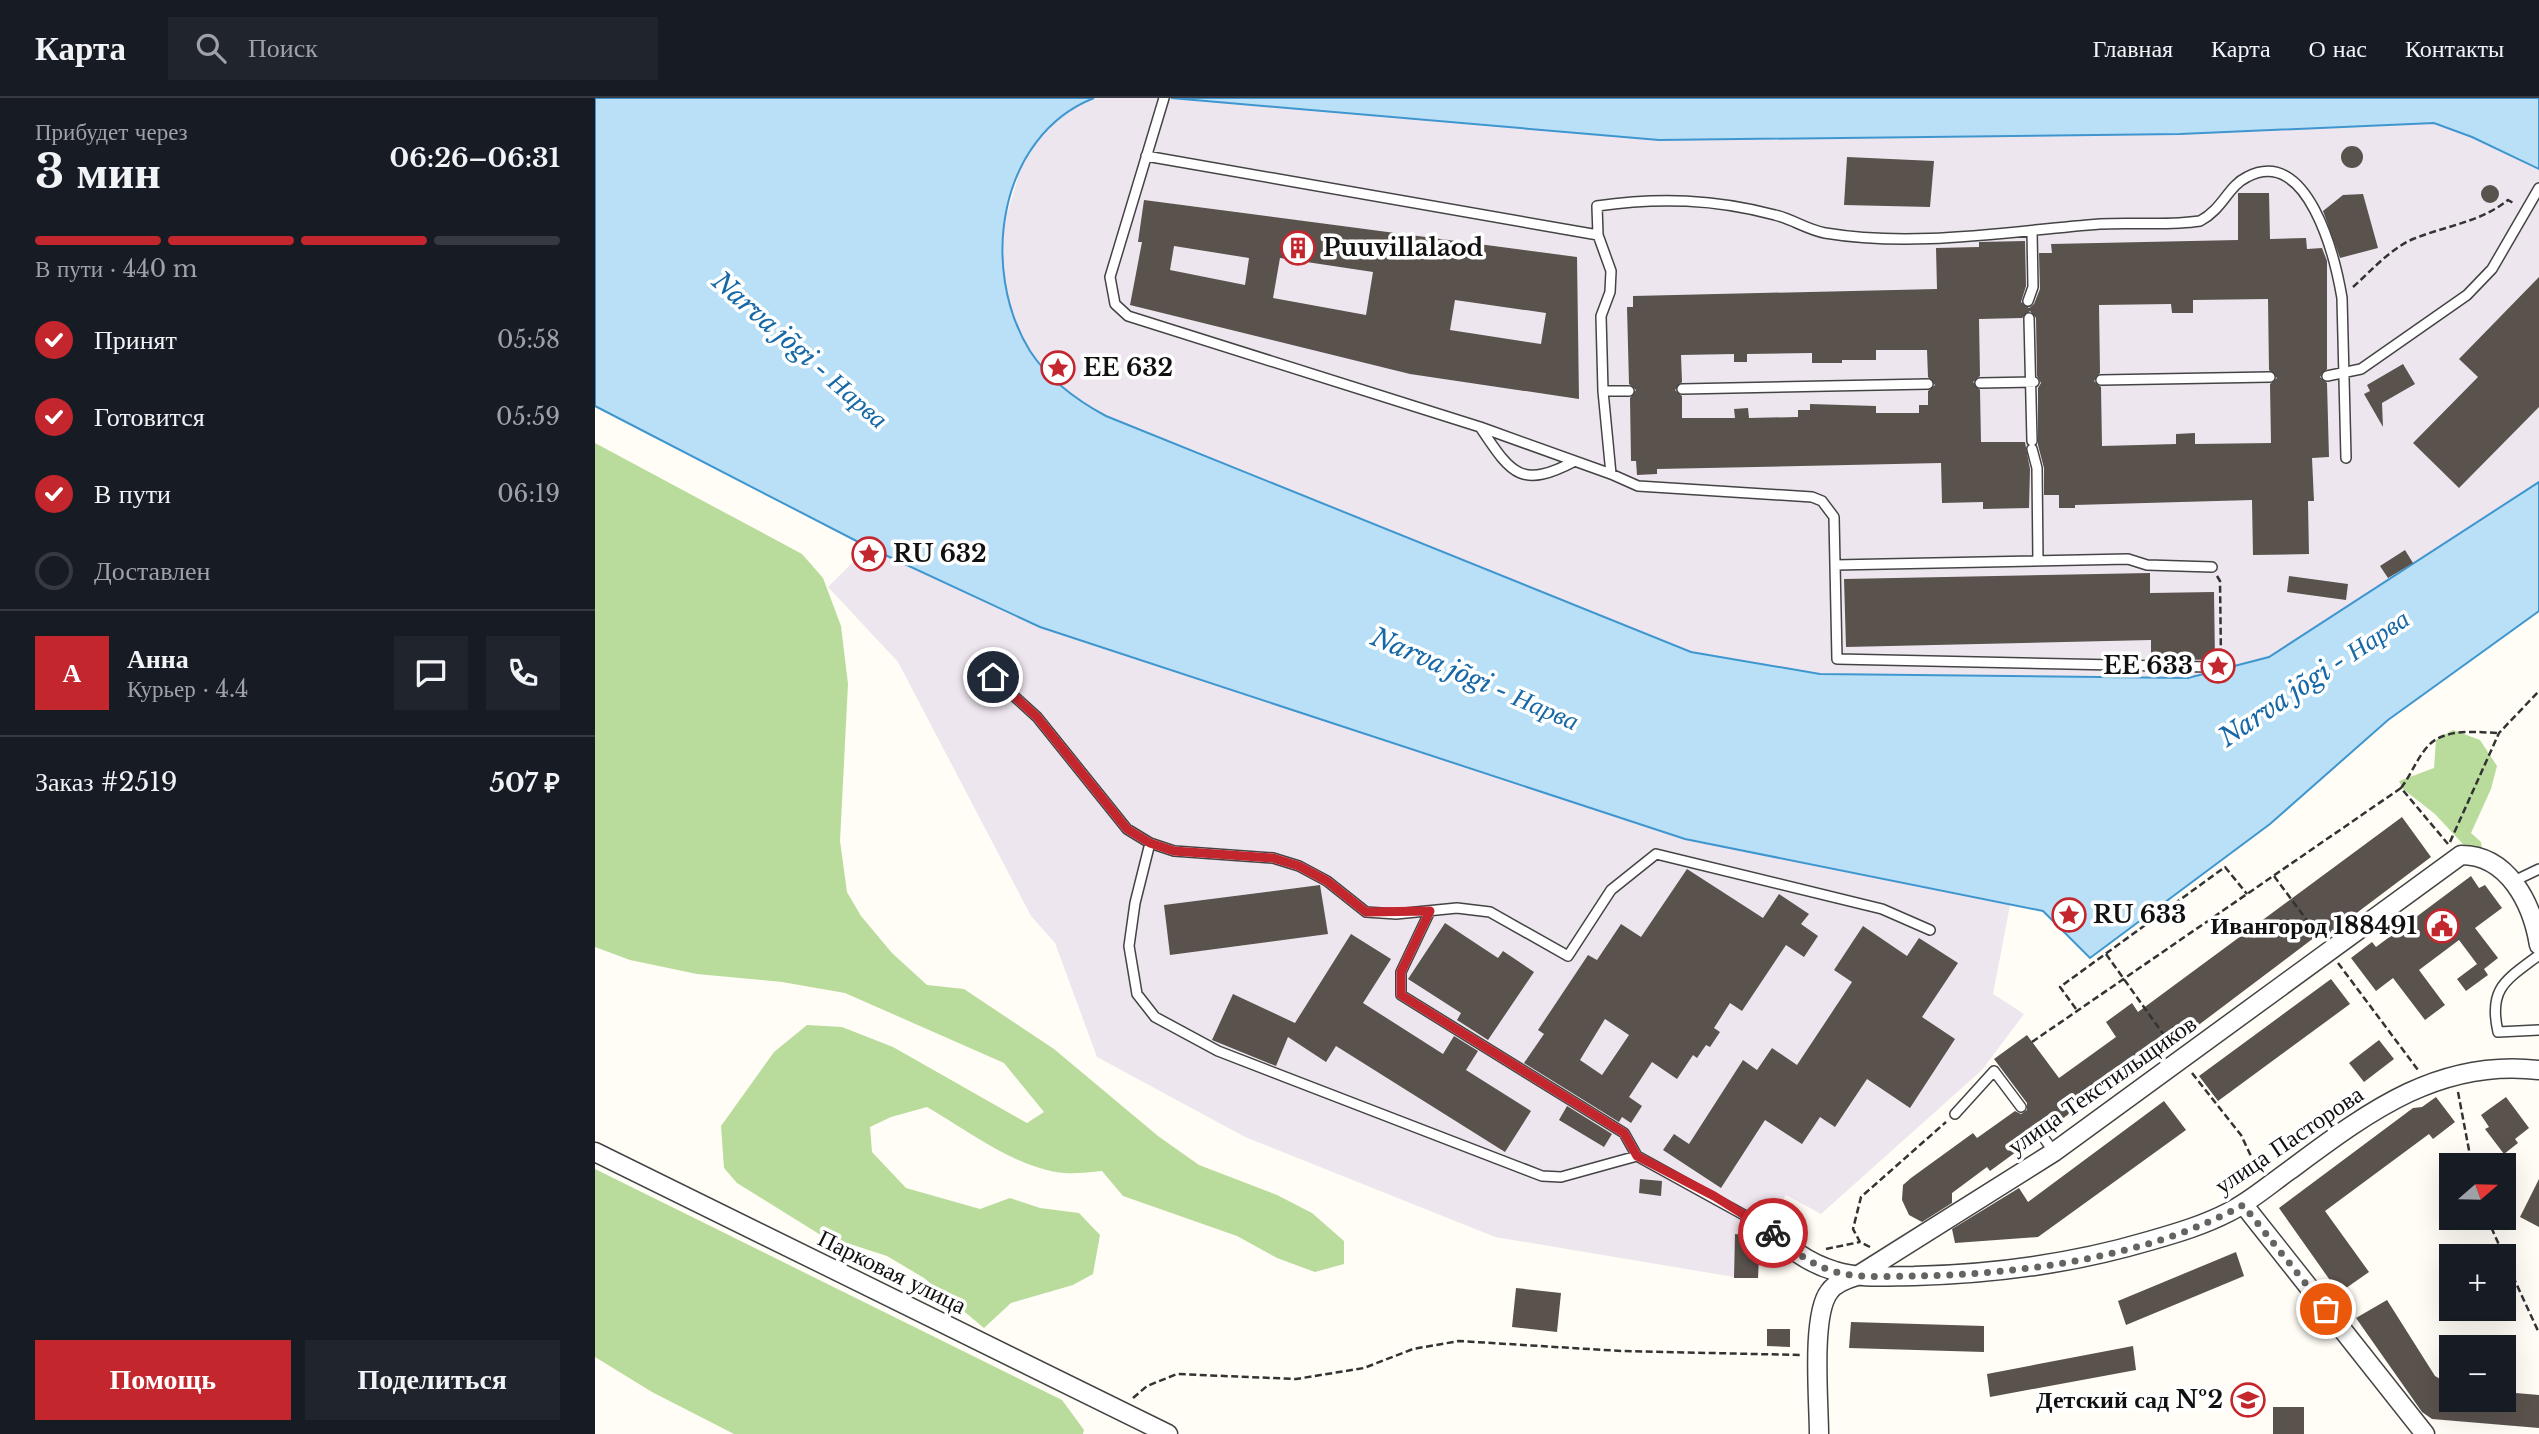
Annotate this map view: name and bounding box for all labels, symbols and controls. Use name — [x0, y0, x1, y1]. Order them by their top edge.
search box — [168, 17, 658, 80]
text: Карта — [35, 28, 126, 69]
icon: search — [192, 29, 230, 67]
text: Поиск — [248, 32, 318, 64]
text: Главная — [2093, 34, 2173, 63]
text: Карта — [2211, 34, 2271, 63]
text: О нас — [2309, 34, 2367, 63]
text: Контакты — [2405, 34, 2504, 63]
text: Прибудет через — [35, 118, 188, 146]
text: 06:26–06:31 — [390, 142, 560, 174]
text: 3 мин — [35, 143, 161, 200]
building icon: Puuvillalaod — [1279, 229, 1317, 267]
place label: Puuvillalaod — [1323, 233, 1484, 262]
text: В пути · 440 m — [35, 255, 197, 283]
water label: Narva jõgi - Нарва — [705, 264, 894, 435]
icon: check — [35, 321, 73, 359]
text: Принят — [94, 324, 177, 356]
text: 05:58 — [497, 326, 560, 354]
place icon: EE 632 — [1039, 349, 1077, 387]
place label: EE 632 — [1083, 353, 1173, 382]
icon: check — [35, 398, 73, 436]
text: Готовится — [94, 401, 205, 433]
text: 05:59 — [496, 403, 560, 431]
icon: check — [35, 475, 73, 513]
text: В пути — [94, 478, 171, 510]
text: 06:19 — [497, 480, 560, 508]
place icon: RU 632 — [850, 535, 888, 573]
place label: RU 632 — [893, 539, 987, 568]
text: Доставлен — [94, 555, 211, 587]
water label: Narva jõgi - Нарва — [2212, 603, 2415, 754]
water label: Narva jõgi - Нарва — [1365, 620, 1584, 737]
button: chat — [394, 636, 468, 710]
button: phone — [486, 636, 560, 710]
text: Анна — [127, 643, 189, 675]
pin — [963, 647, 1023, 707]
place icon: EE 633 — [2199, 647, 2237, 685]
place label: EE 633 — [2103, 651, 2193, 680]
text: А — [63, 657, 81, 689]
icon: home — [974, 658, 1012, 696]
text: Курьер · 4.4 — [127, 675, 249, 703]
text: Заказ #2519 — [35, 766, 178, 798]
text: 507 ₽ — [489, 767, 560, 799]
place icon: RU 633 — [2050, 896, 2088, 934]
place label: RU 633 — [2093, 900, 2186, 929]
public building icon: Ивангород 188491 — [2423, 907, 2461, 945]
place label: Ивангород 188491 — [2211, 911, 2417, 940]
street label: улица Текстильщиков — [2002, 1009, 2202, 1161]
street label: улица Пасторова — [2209, 1079, 2369, 1200]
north arrow — [2439, 1153, 2517, 1230]
map controls — [2439, 1153, 2516, 1412]
courier — [1738, 1198, 1808, 1268]
icon: bike — [1754, 1214, 1792, 1252]
street label: Парковая улица — [813, 1223, 971, 1320]
button: + — [2439, 1244, 2516, 1321]
pin — [2296, 1279, 2356, 1339]
icon: bag — [2307, 1290, 2345, 1328]
button: − — [2439, 1335, 2516, 1412]
button: Помощь — [35, 1340, 291, 1420]
button: Поделиться — [305, 1340, 560, 1420]
school or university icon: Детский сад №2 — [2229, 1381, 2267, 1419]
place label: Детский сад №2 — [2036, 1385, 2223, 1414]

